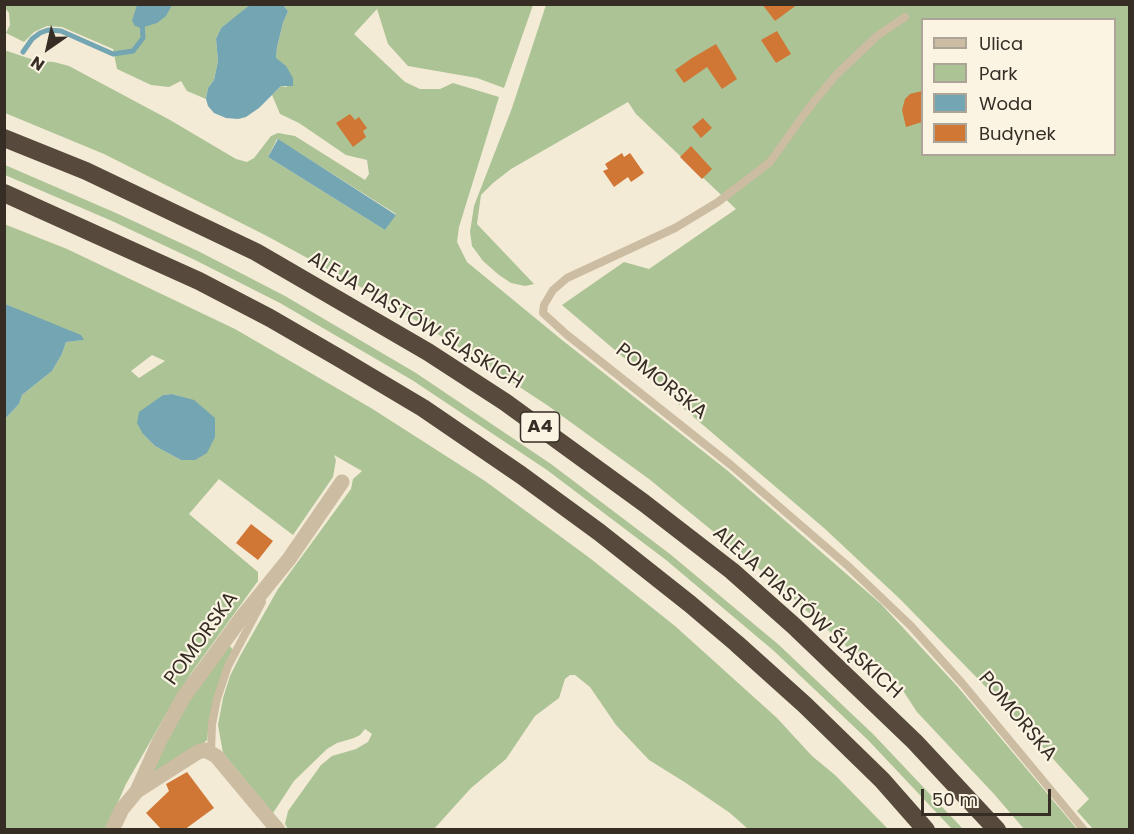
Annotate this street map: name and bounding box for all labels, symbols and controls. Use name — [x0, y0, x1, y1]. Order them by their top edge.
north arrow — [18, 18, 78, 78]
legend — [921, 18, 1116, 156]
text: Ulica — [979, 31, 1023, 56]
text: N — [26, 50, 49, 76]
text: Park — [979, 61, 1018, 86]
text: Woda — [979, 91, 1032, 116]
text: Budynek — [979, 121, 1056, 146]
street label: ALEJA PIASTÓW ŚLĄSKICH — [303, 247, 527, 395]
street label: POMORSKA — [610, 339, 712, 425]
road number: A4 — [520, 412, 560, 442]
street label: ALEJA PIASTÓW ŚLĄSKICH — [707, 522, 907, 704]
street label: POMORSKA — [160, 588, 244, 690]
street label: POMORSKA — [973, 667, 1061, 767]
scale bar — [924, 777, 1054, 815]
text: 50 m — [932, 787, 978, 812]

